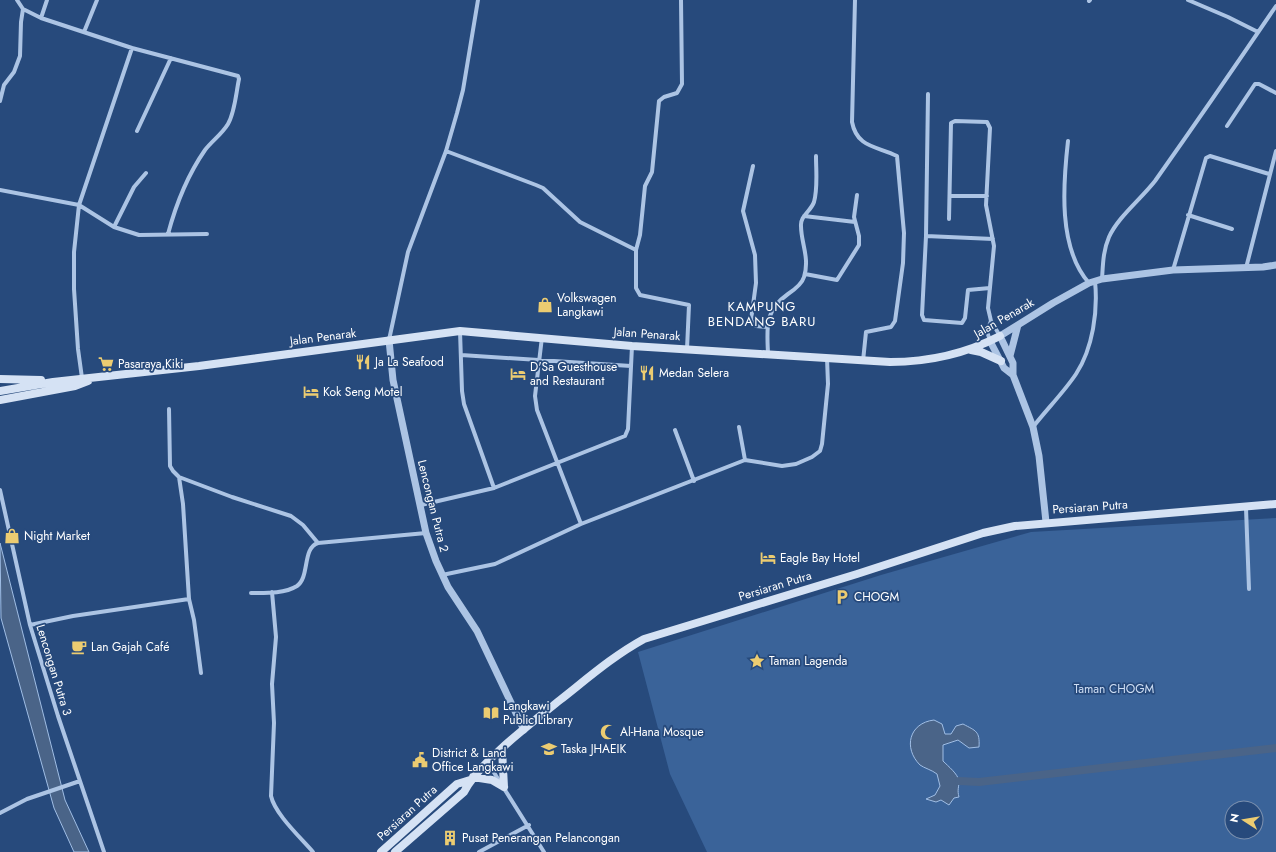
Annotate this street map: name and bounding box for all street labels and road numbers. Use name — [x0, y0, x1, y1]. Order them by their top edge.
street label: Jalan Penarak — [969, 293, 1038, 343]
street label: Jalan Penarak — [611, 323, 682, 345]
street label: Jalan Penarak — [287, 324, 358, 350]
street label: Lencongan Putra 2 — [413, 458, 453, 554]
street label: Persiaran Putra — [1052, 495, 1128, 519]
street label: Persiaran Putra — [736, 566, 814, 606]
street label: Lencongan Putra 3 — [32, 622, 77, 718]
street label: Persiaran Putra — [373, 781, 441, 845]

